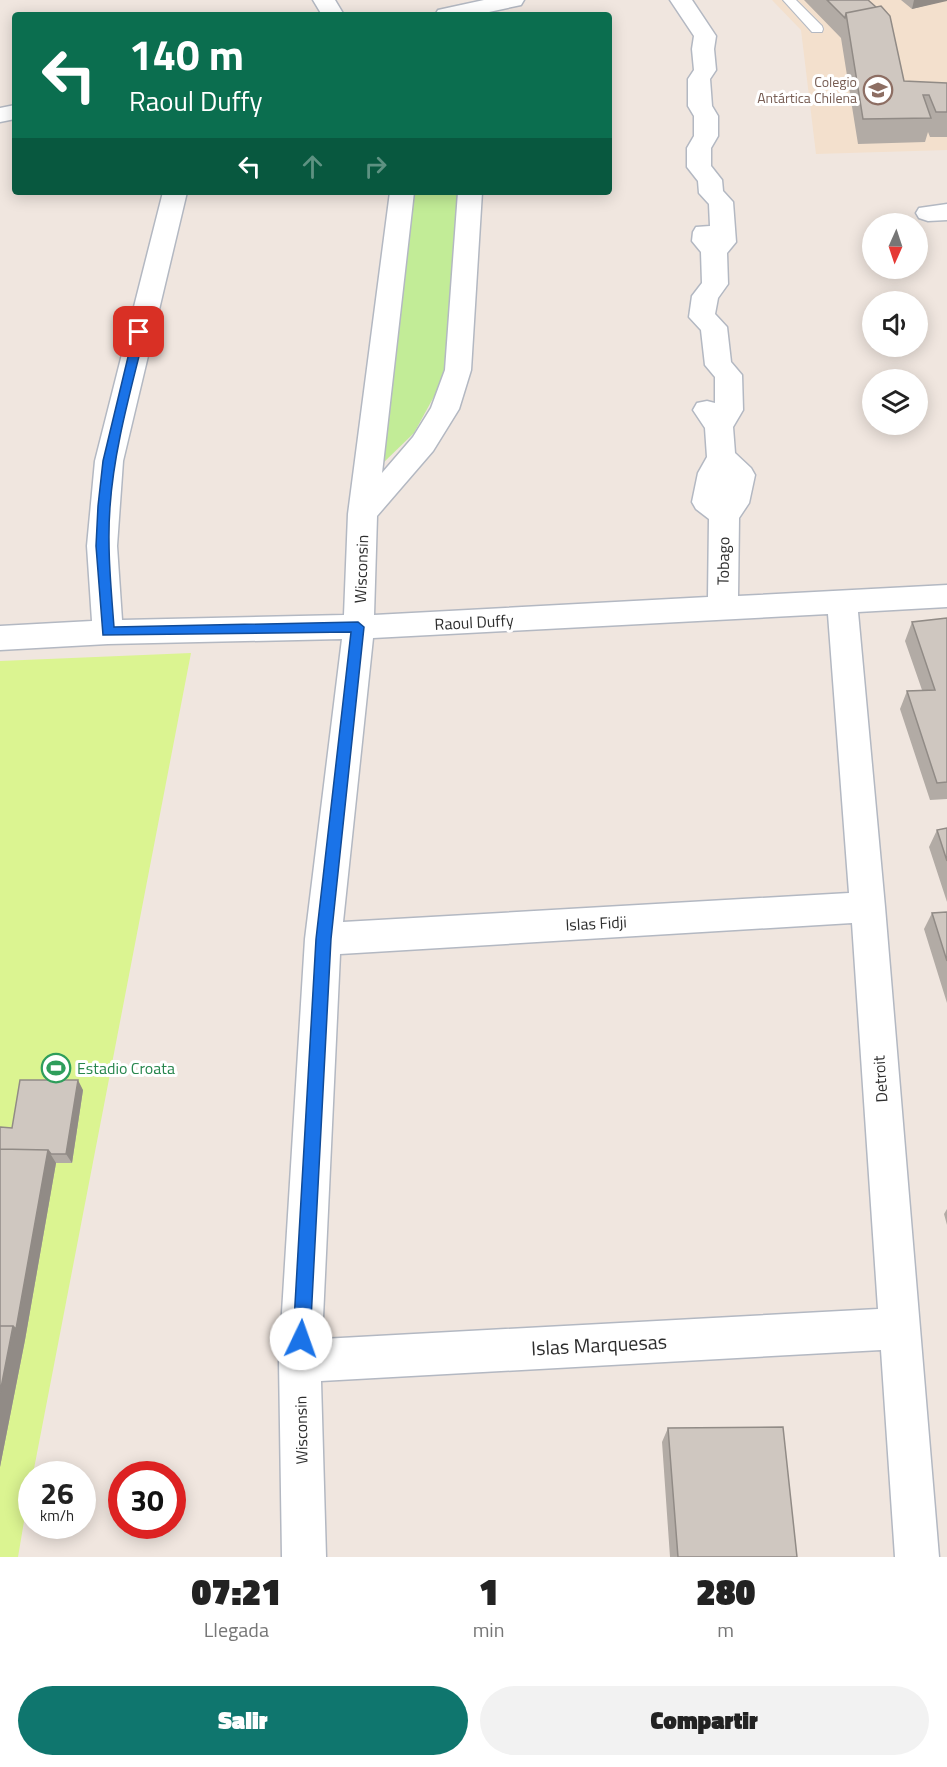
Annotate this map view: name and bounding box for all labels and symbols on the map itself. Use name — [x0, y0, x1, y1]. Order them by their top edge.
place label: Colegio Antártica Chilena — [757, 71, 857, 108]
school or university icon: Colegio Antártica Chilena — [862, 74, 894, 106]
north arrow — [862, 213, 928, 279]
pin — [113, 306, 164, 357]
street label: Wisconsin — [348, 534, 374, 604]
street label: Tobago — [711, 537, 735, 585]
street label: Raoul Duffy — [434, 608, 514, 636]
street label: Islas Fidji — [565, 909, 627, 937]
sports icon: Estadio Croata — [40, 1052, 72, 1084]
street label: Detroit — [866, 1054, 894, 1103]
place label: Estadio Croata — [77, 1056, 175, 1080]
position arrow — [269, 1307, 333, 1371]
street label: Islas Marquesas — [530, 1325, 668, 1364]
street label: Wisconsin — [288, 1396, 314, 1464]
speed limit sign: 30 — [108, 1461, 186, 1539]

